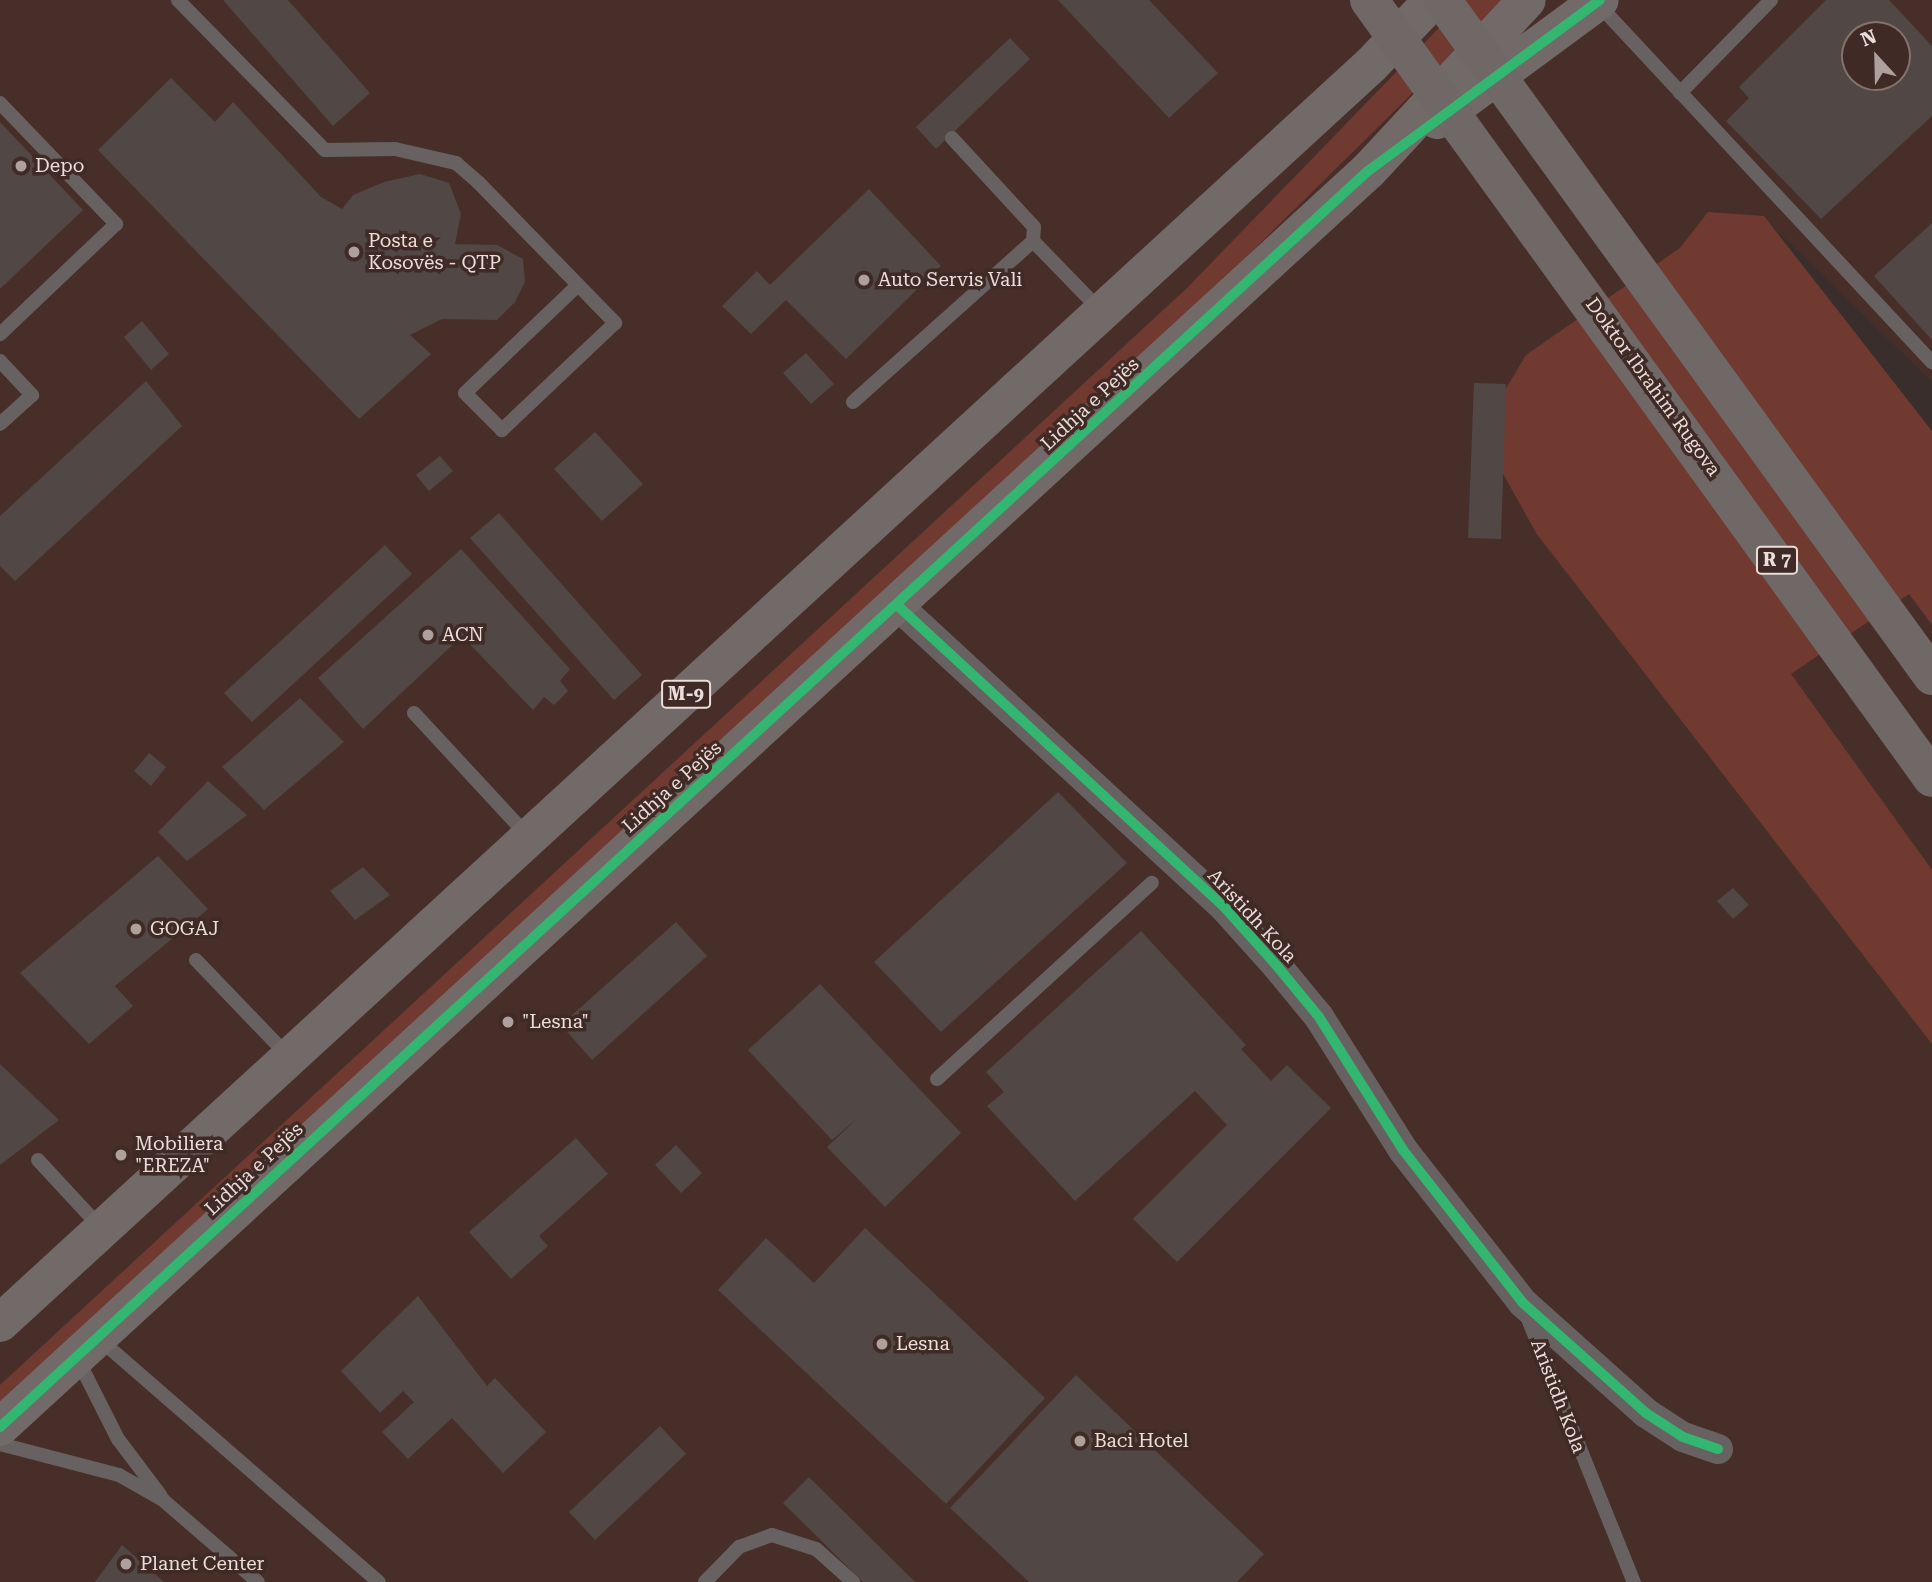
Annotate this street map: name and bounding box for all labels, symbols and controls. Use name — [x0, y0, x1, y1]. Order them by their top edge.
north arrow — [1841, 21, 1911, 91]
text: N — [1858, 25, 1880, 51]
place label: Depo — [35, 155, 84, 177]
marker: Depo — [13, 158, 29, 174]
place label: Posta e Kosovës - QTP — [368, 230, 501, 274]
marker: Posta e Kosovës - QTP — [346, 244, 362, 260]
place label: Auto Servis Vali — [878, 269, 1022, 291]
marker: Auto Servis Vali — [856, 272, 872, 288]
street label: Doktor Ibrahim Rugova — [1581, 293, 1725, 481]
street label: Lidhja e Pejës — [1036, 353, 1144, 455]
road number: R 7 — [1754, 546, 1800, 574]
place label: ACN — [442, 624, 484, 646]
marker: ACN — [420, 627, 436, 643]
road number: M-9 — [660, 680, 712, 708]
street label: Lidhja e Pejës — [618, 737, 726, 837]
street label: Aristidh Kola — [1203, 864, 1301, 968]
place label: GOGAJ — [150, 918, 219, 940]
marker: GOGAJ — [128, 921, 144, 937]
place label: "Lesna" — [522, 1011, 589, 1033]
marker: "Lesna" — [500, 1014, 516, 1030]
street label: Lidhja e Pejës — [200, 1118, 308, 1220]
place label: Mobiliera "EREZA" — [135, 1133, 223, 1177]
marker: Mobiliera "EREZA" — [113, 1147, 129, 1163]
place label: Lesna — [896, 1333, 950, 1355]
marker: Lesna — [874, 1336, 890, 1352]
street label: Aristidh Kola — [1526, 1336, 1590, 1456]
place label: Baci Hotel — [1094, 1430, 1189, 1452]
marker: Baci Hotel — [1072, 1433, 1088, 1449]
place label: Planet Center — [140, 1553, 264, 1575]
marker: Planet Center — [118, 1556, 134, 1572]

